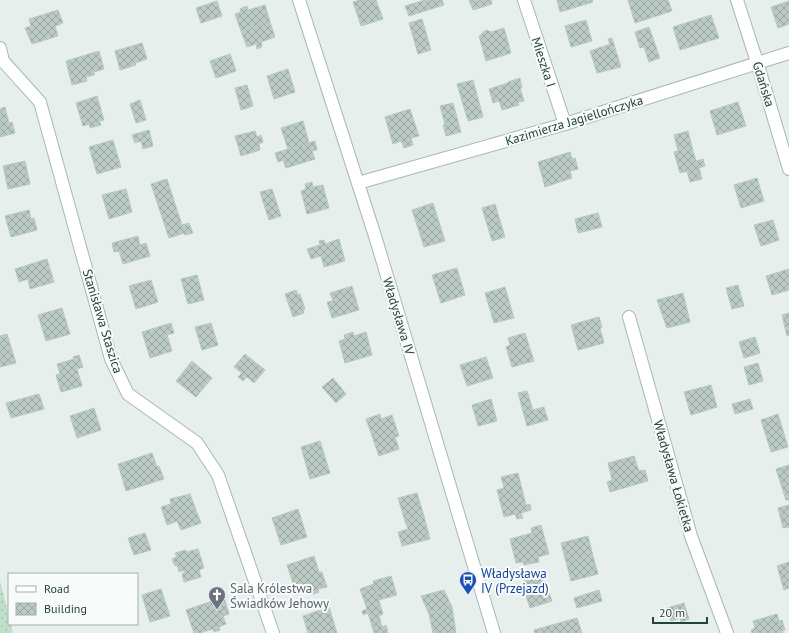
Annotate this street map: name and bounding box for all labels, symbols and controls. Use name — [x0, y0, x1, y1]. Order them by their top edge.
street label: Mieszka I — [527, 35, 560, 89]
street label: Gdańska — [749, 59, 778, 109]
street label: Kazimierza Jagiellończyka — [503, 91, 645, 150]
street label: Stanisława Staszica — [79, 267, 126, 375]
street label: Władysława IV — [379, 275, 419, 358]
street label: Władysława Łokietka — [649, 418, 698, 534]
place label: Władysława IV (Przejazd) — [481, 565, 549, 597]
bus stop icon: Władysława IV (Przejazd) — [458, 570, 478, 595]
legend — [8, 573, 138, 625]
place label: Sala Królestwa Świadków Jehowy — [230, 580, 329, 612]
text: Road — [44, 581, 69, 596]
church icon: Sala Królestwa Świadków Jehowy — [207, 585, 227, 610]
scale bar — [653, 599, 707, 625]
text: Building — [44, 601, 87, 616]
text: 20 m — [659, 605, 685, 620]

